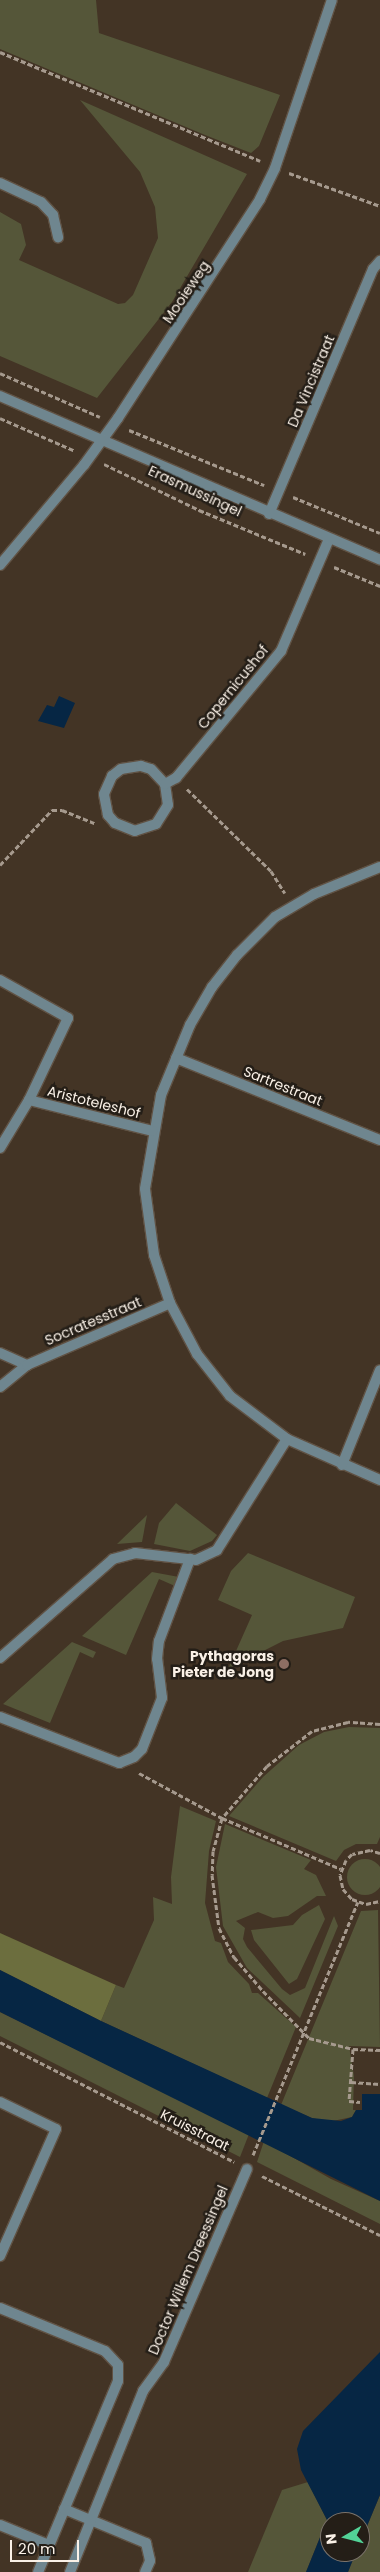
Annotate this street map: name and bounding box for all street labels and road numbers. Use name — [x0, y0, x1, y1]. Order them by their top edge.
street label: Mooieweg — [159, 258, 213, 326]
street label: Da Vincistraat — [284, 332, 338, 430]
street label: Erasmussingel — [146, 462, 244, 520]
street label: Copernicushof — [194, 642, 272, 732]
street label: Sartrestraat — [241, 1063, 325, 1109]
street label: Aristoteleshof — [46, 1082, 142, 1122]
street label: Socratesstraat — [42, 1293, 144, 1349]
street label: Kruisstraat — [158, 2105, 232, 2155]
street label: Doctor Willem Dreessingel — [145, 2183, 231, 2357]

